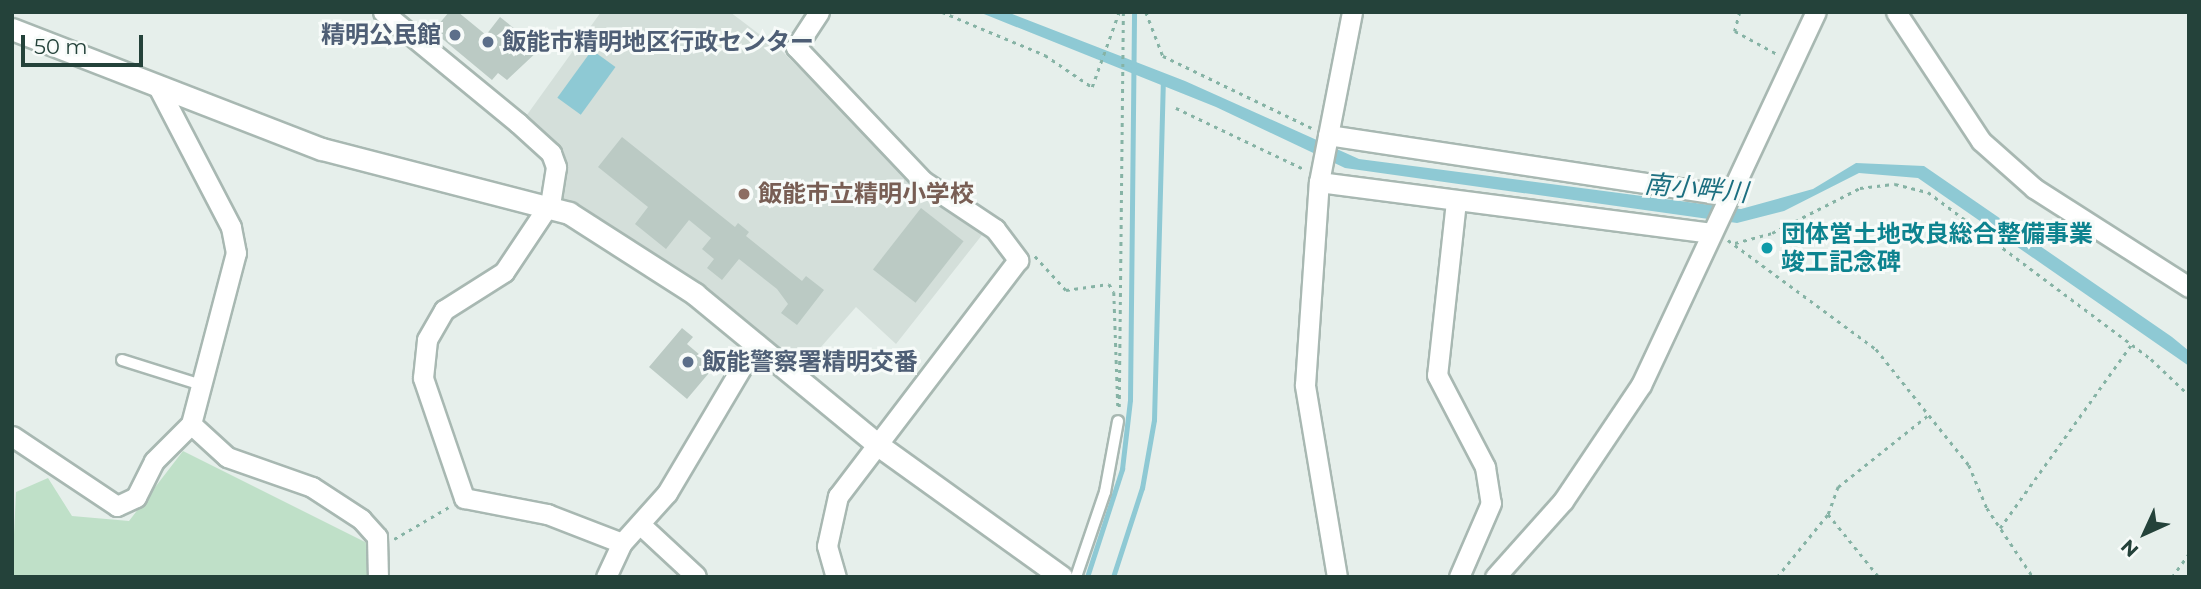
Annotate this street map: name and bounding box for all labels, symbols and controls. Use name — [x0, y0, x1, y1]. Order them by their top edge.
scale bar — [24, 21, 147, 65]
place label: 精明公民館 — [321, 21, 441, 49]
marker: 精明公民館 — [447, 27, 463, 43]
place label: 飯能市精明地区行政センター — [502, 28, 814, 56]
text: 50 m — [34, 34, 88, 59]
marker: 飯能市精明地区行政センター — [480, 34, 496, 50]
water label: 南小畔川 — [1643, 169, 1749, 209]
place label: 飯能市立精明小学校 — [758, 180, 974, 208]
marker: 飯能市立精明小学校 — [736, 186, 752, 202]
place label: 団体営土地改良総合整備事業 竣工記念碑 — [1781, 220, 2093, 276]
marker: 団体営土地改良総合整備事業 竣工記念碑 — [1759, 240, 1775, 256]
place label: 飯能警察署精明交番 — [702, 348, 918, 376]
marker: 飯能警察署精明交番 — [680, 354, 696, 370]
north arrow — [2110, 498, 2180, 568]
text: N — [2116, 535, 2143, 562]

